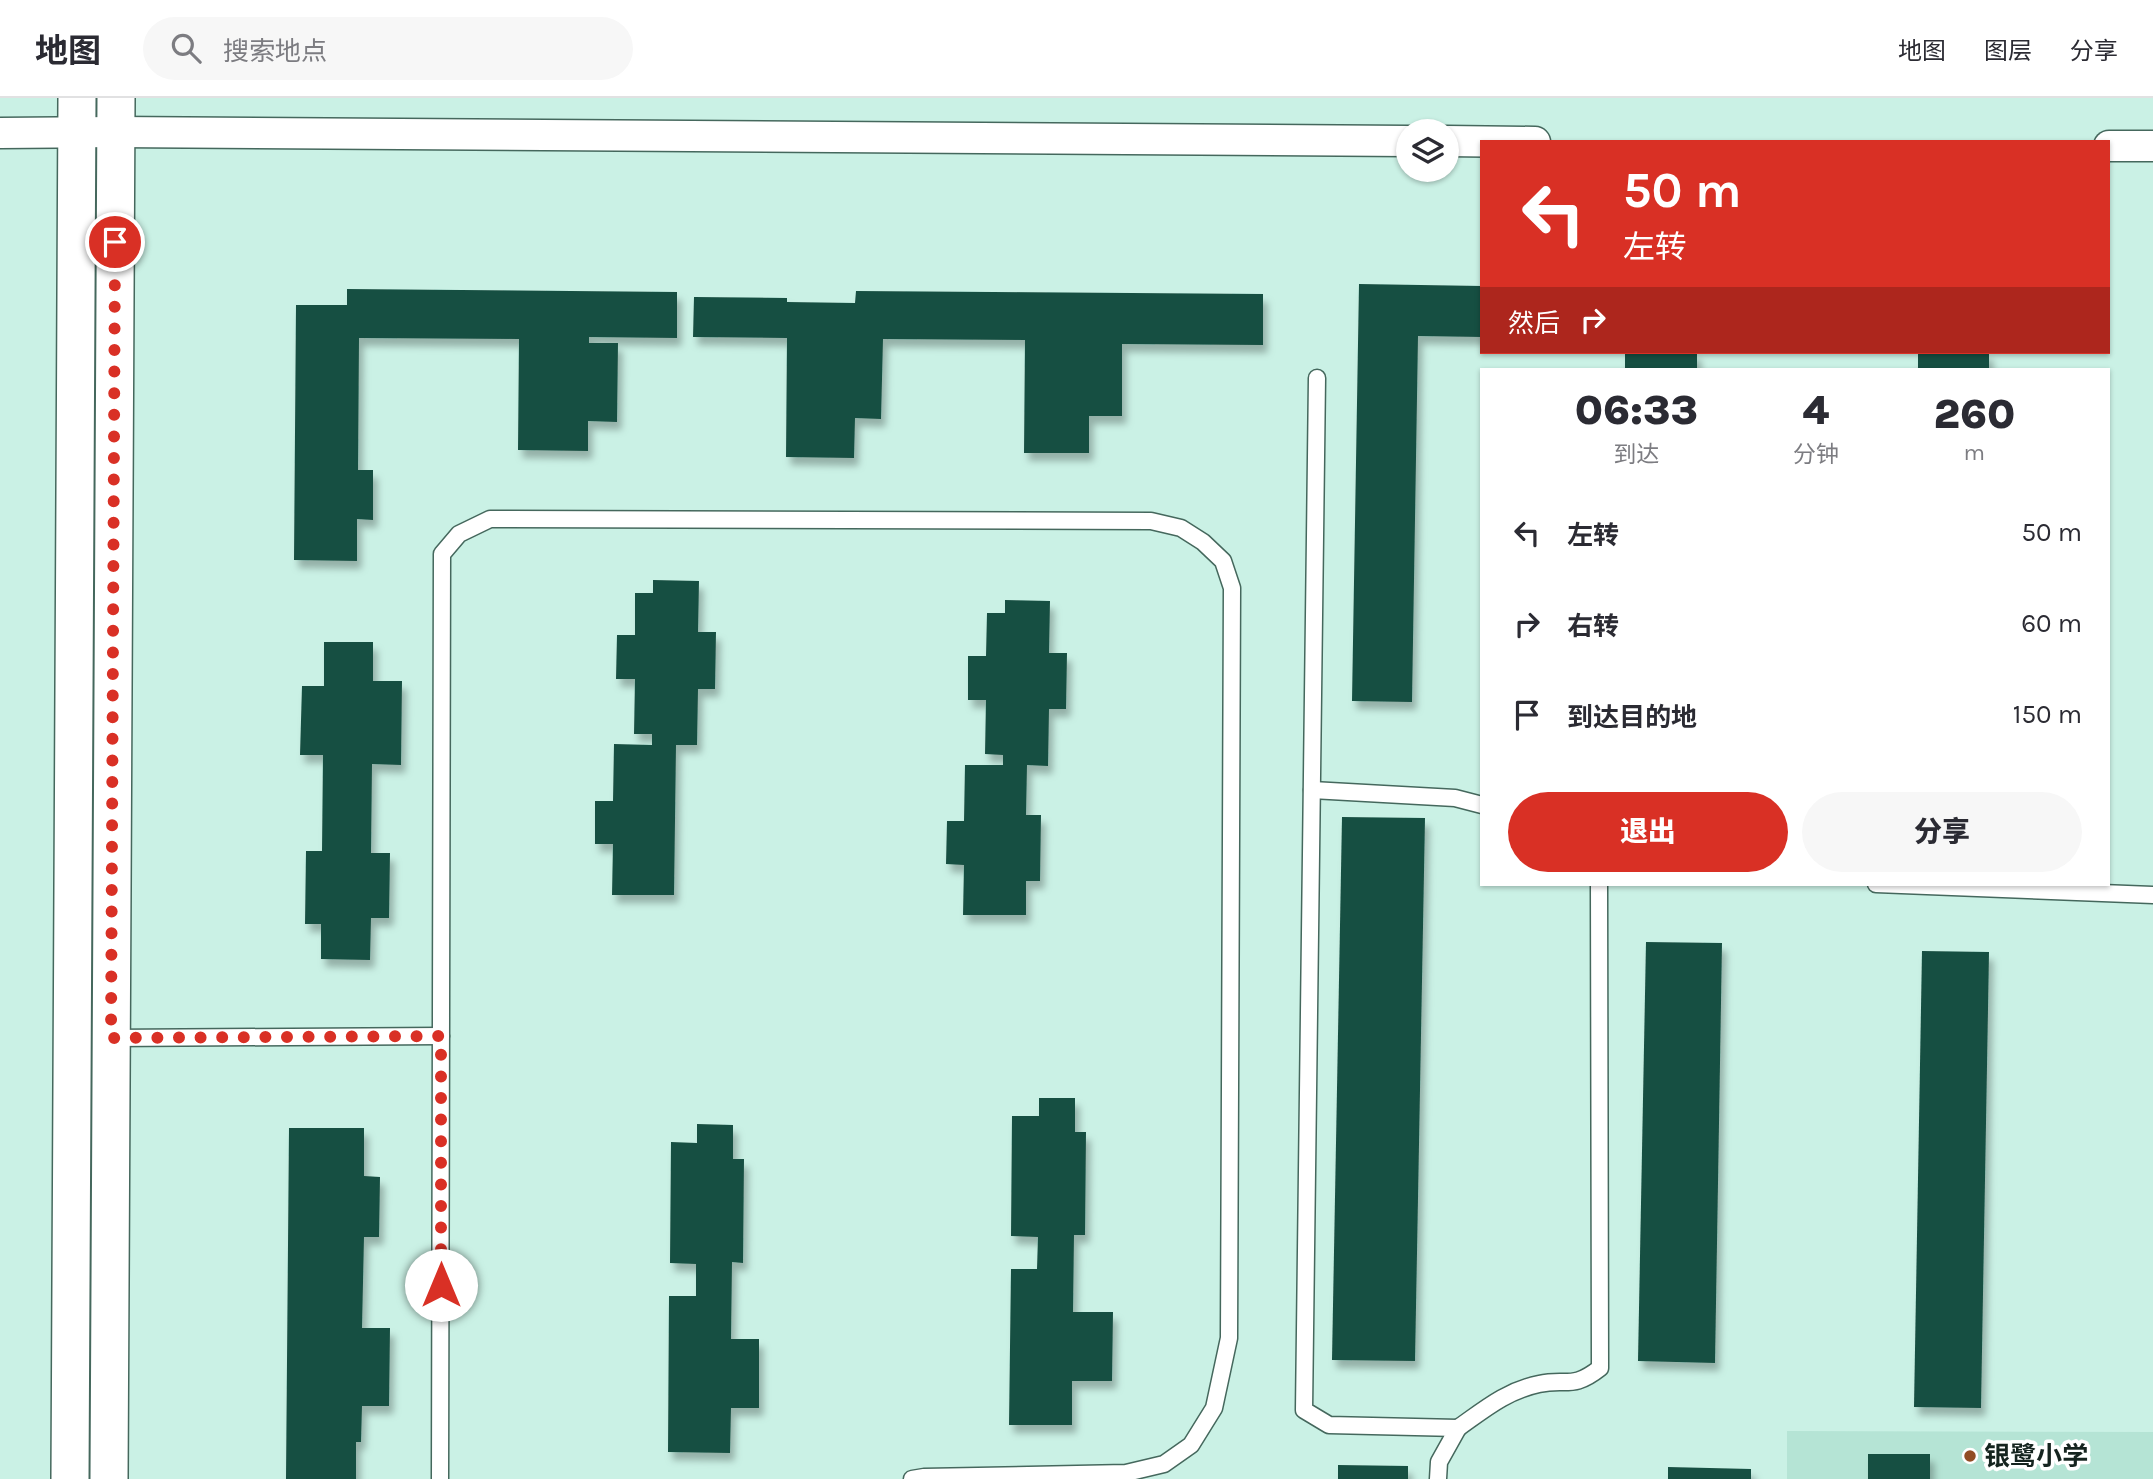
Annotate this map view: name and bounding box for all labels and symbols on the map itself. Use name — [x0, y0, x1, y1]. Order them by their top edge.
pin — [85, 212, 145, 272]
position arrow — [404, 1248, 478, 1322]
place label: 银鹭小学 — [1984, 1441, 2088, 1472]
marker: 银鹭小学 — [1962, 1448, 1978, 1464]

